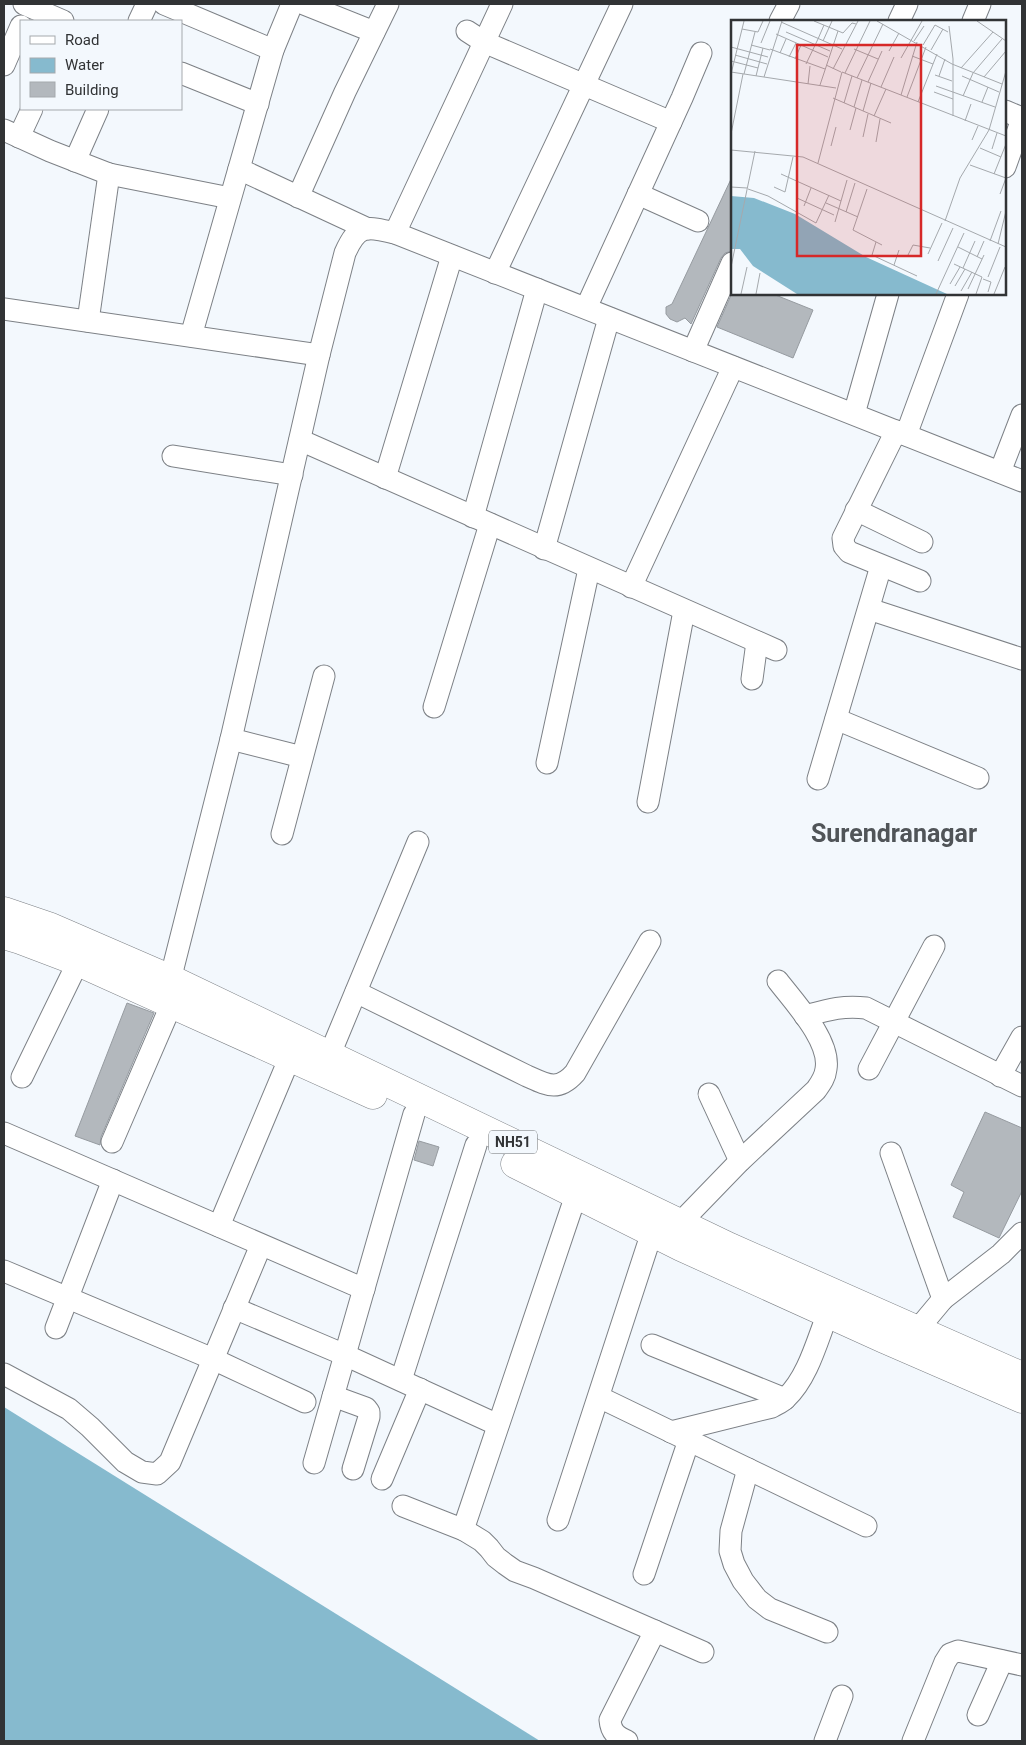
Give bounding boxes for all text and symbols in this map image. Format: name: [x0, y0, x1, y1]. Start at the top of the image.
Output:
legend: [20, 20, 182, 110]
inset map: [731, 20, 1006, 295]
text: Road: [65, 31, 99, 49]
text: Water: [65, 56, 104, 74]
text: Building: [65, 81, 119, 99]
district label: Surendranagar: [811, 819, 977, 848]
road number: NH51: [489, 1130, 537, 1154]

